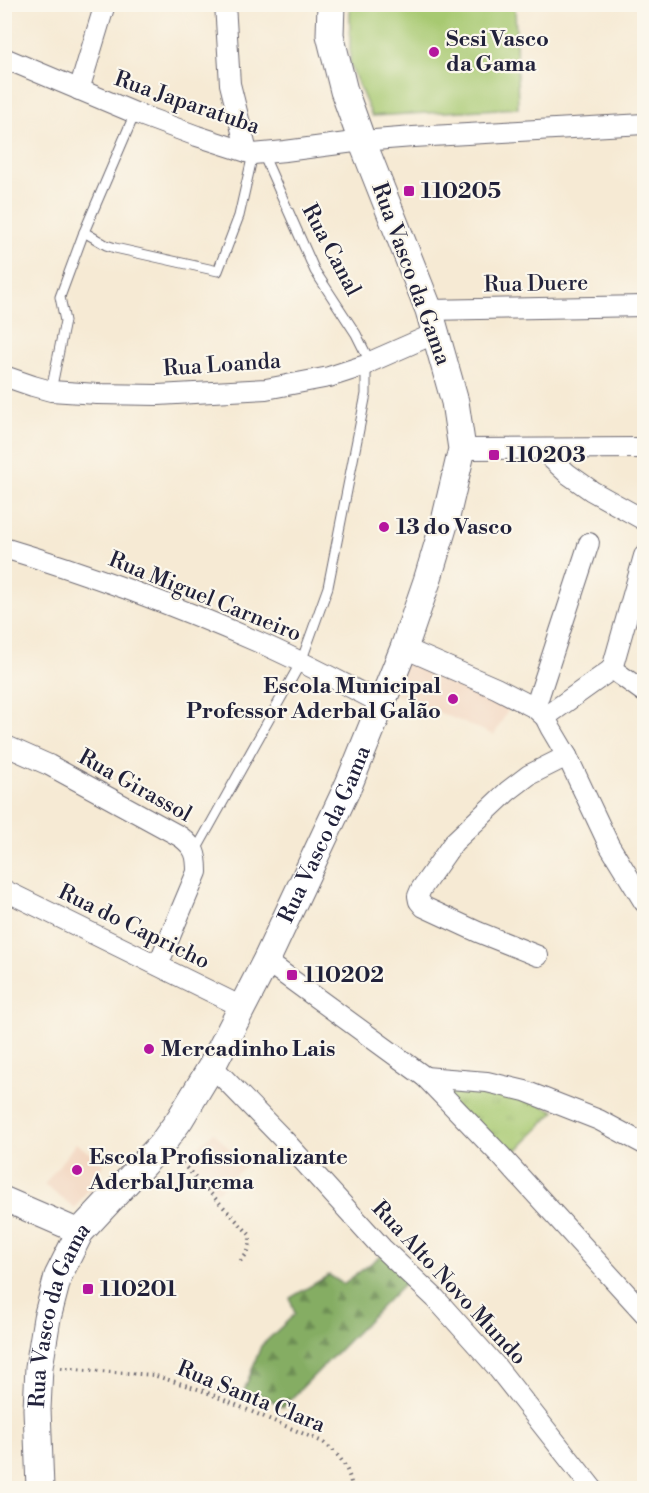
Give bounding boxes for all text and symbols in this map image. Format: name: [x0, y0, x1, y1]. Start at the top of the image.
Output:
place label: Sesi Vasco da Gama: [446, 26, 549, 78]
marker: Sesi Vasco da Gama: [427, 45, 441, 59]
street label: Rua Japaratuba: [111, 65, 264, 141]
place label: 110205: [421, 178, 501, 205]
street label: Rua Vasco da Gama: [365, 179, 457, 370]
marker: 110205: [402, 184, 416, 198]
street label: Rua Canal: [296, 199, 367, 301]
street label: Rua Duere: [483, 270, 589, 298]
street label: Rua Loanda: [162, 347, 283, 383]
place label: 110203: [506, 442, 586, 469]
marker: 110203: [487, 448, 501, 462]
place label: 13 do Vasco: [396, 514, 512, 541]
marker: 13 do Vasco: [377, 520, 391, 534]
street label: Rua Miguel Carneiro: [105, 546, 305, 648]
place label: Escola Municipal Professor Aderbal Galão: [186, 673, 441, 725]
marker: Escola Municipal Professor Aderbal Galão: [446, 692, 460, 706]
street label: Rua Vasco da Gama: [272, 741, 377, 927]
street label: Rua Girassol: [74, 744, 197, 828]
street label: Rua do Capricho: [54, 879, 214, 975]
place label: 110202: [304, 962, 384, 989]
marker: 110202: [285, 968, 299, 982]
place label: Mercadinho Lais: [161, 1036, 335, 1063]
marker: Mercadinho Lais: [142, 1042, 156, 1056]
place label: Escola Profissionalizante Aderbal Jurema: [88, 1144, 348, 1196]
marker: Escola Profissionalizante Aderbal Jurema: [70, 1163, 84, 1177]
street label: Rua Alto Novo Mundo: [366, 1195, 532, 1371]
street label: Rua Vasco da Gama: [24, 1216, 96, 1409]
place label: 110201: [100, 1276, 177, 1303]
marker: 110201: [81, 1282, 95, 1296]
street label: Rua Santa Clara: [173, 1355, 330, 1439]

